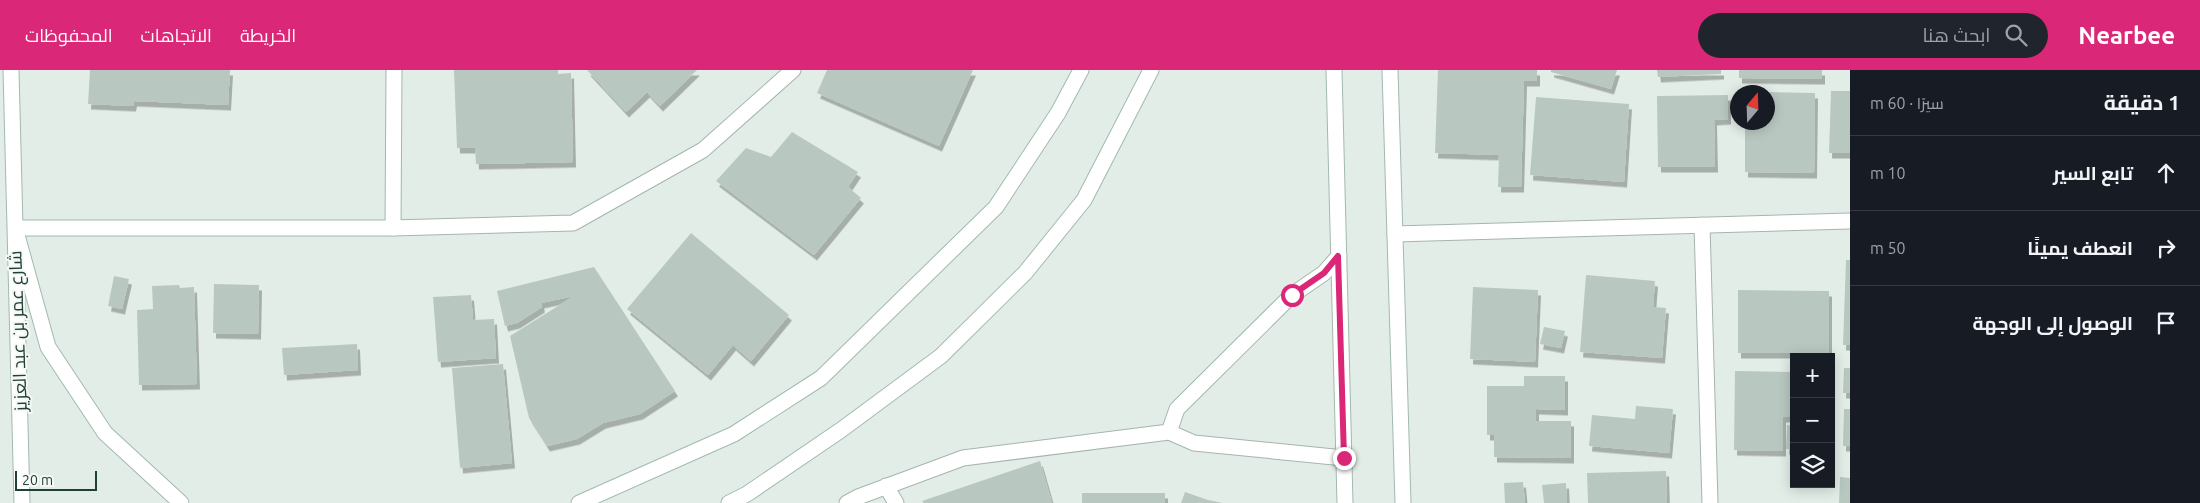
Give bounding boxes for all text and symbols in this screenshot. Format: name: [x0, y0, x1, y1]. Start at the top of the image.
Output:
search box: [1698, 13, 2048, 58]
icon: search: [2002, 21, 2030, 49]
text: Nearbee: [2078, 22, 2175, 49]
text: ابحث هنا: [1923, 24, 1990, 46]
text: المحفوظات: [25, 25, 113, 45]
text: الاتجاهات: [141, 25, 212, 45]
text: الخريطة: [240, 25, 296, 45]
north arrow: [1730, 85, 1775, 130]
text: 1 دقيقة: [2104, 90, 2180, 114]
text: سيرًا · 60 m: [1870, 94, 1944, 112]
icon: ahead: [2152, 159, 2180, 187]
text: تابع السير: [2053, 162, 2133, 184]
text: 10 m: [1870, 164, 1906, 182]
icon: right: [2152, 234, 2180, 262]
text: انعطف يمينًا: [2027, 237, 2133, 259]
text: 50 m: [1870, 239, 1906, 257]
street label: شارع عمر بن عبد العزيز: [4, 250, 33, 413]
route start: [1281, 284, 1304, 307]
icon: arrive: [2152, 309, 2180, 337]
text: الوصول إلى الوجهة: [1973, 312, 2133, 334]
map controls: [1790, 353, 1835, 488]
button: +: [1790, 353, 1835, 398]
button: −: [1790, 398, 1835, 443]
button: layers: [1790, 443, 1835, 488]
route end: [1333, 447, 1356, 470]
scale bar: [15, 468, 98, 491]
text: 20 m: [22, 472, 53, 488]

